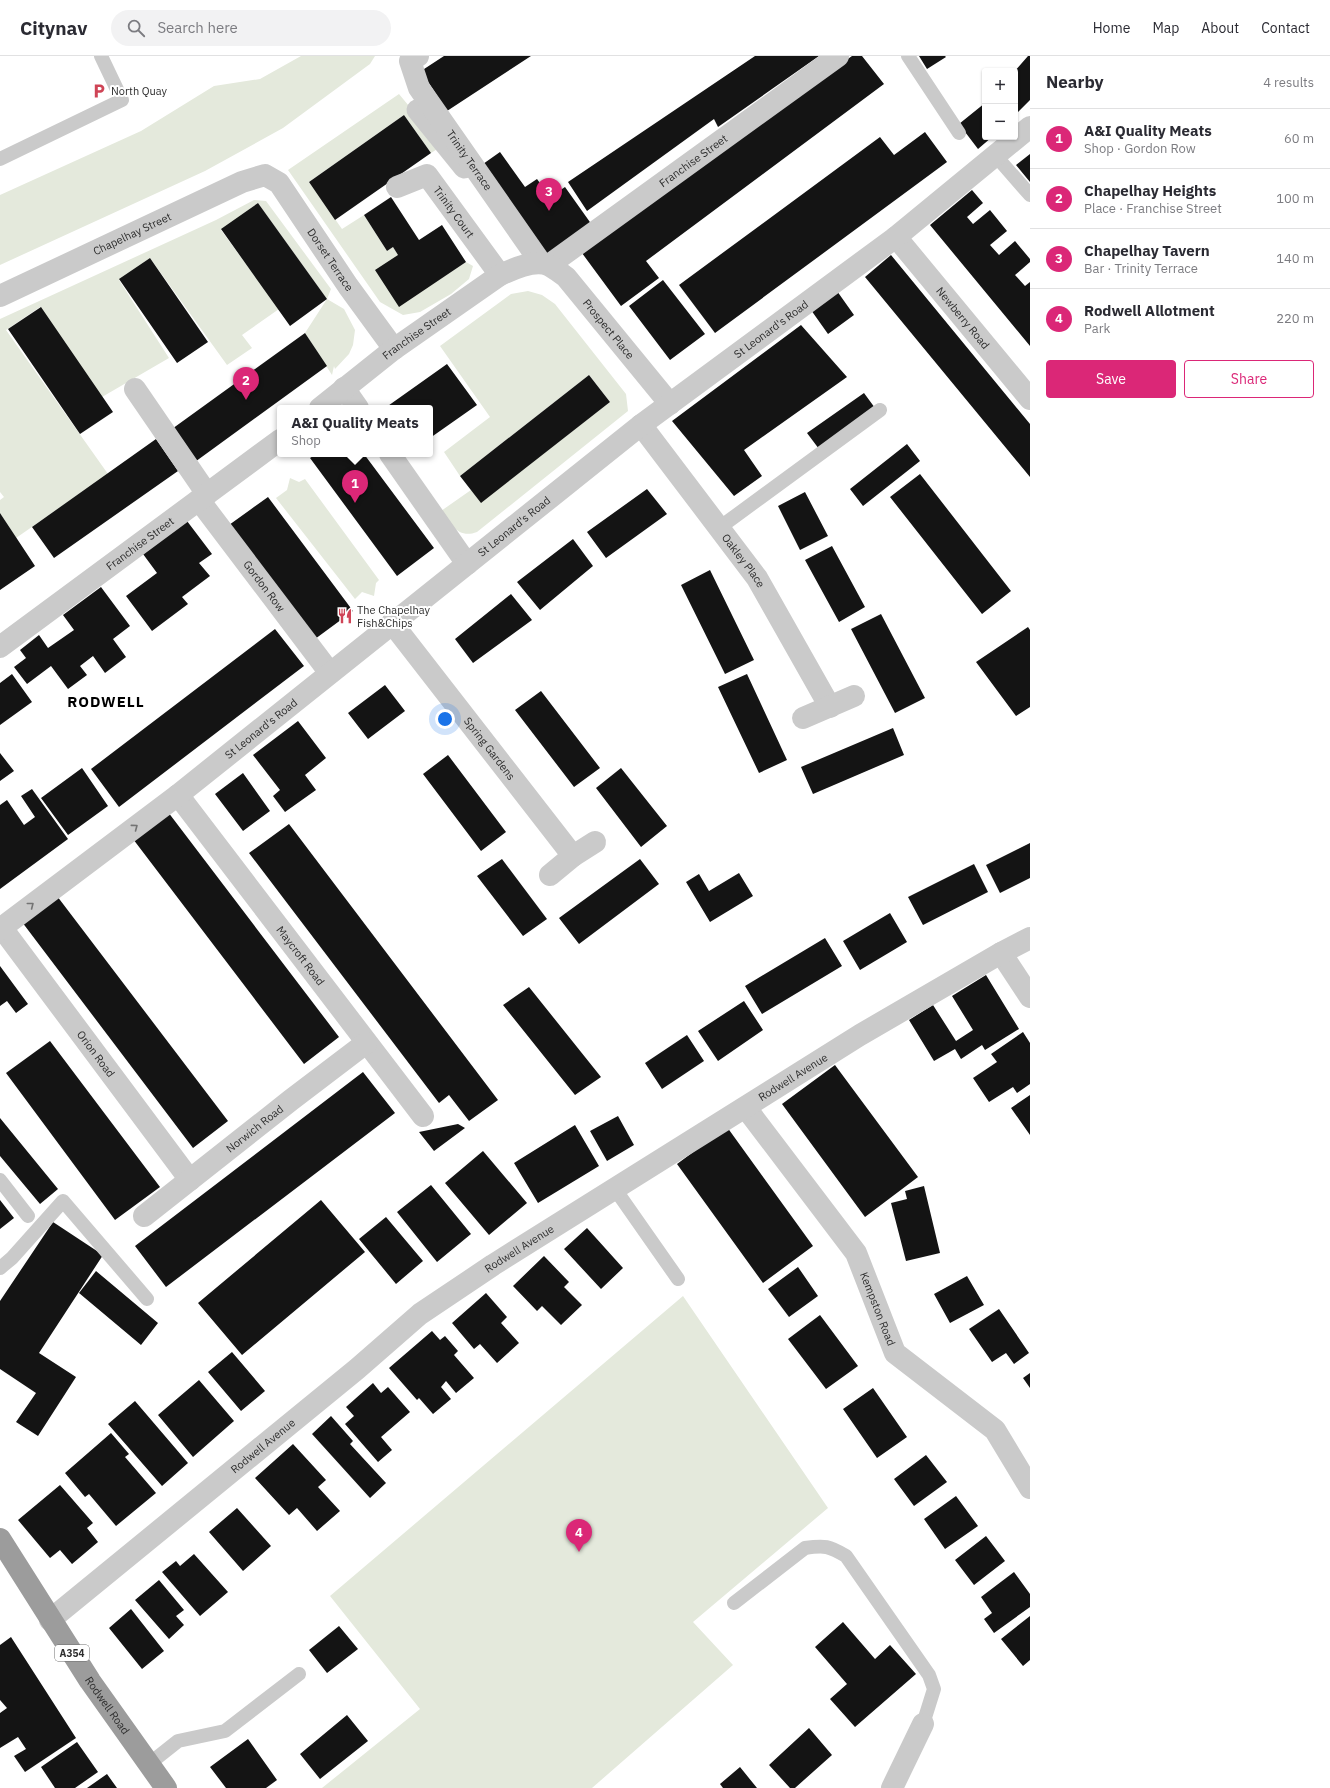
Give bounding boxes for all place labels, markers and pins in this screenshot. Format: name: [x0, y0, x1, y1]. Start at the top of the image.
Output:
parking icon: North Quay: [90, 82, 108, 100]
place label: North Quay: [111, 84, 168, 98]
pin: 3: [536, 178, 562, 211]
pin: 2: [233, 367, 259, 400]
pin: 1: [342, 470, 368, 503]
place label: The Chapelhay Fish&Chips: [357, 603, 431, 630]
restaurant icon: The Chapelhay Fish&Chips: [336, 607, 354, 625]
pin: 4: [566, 1519, 592, 1552]

